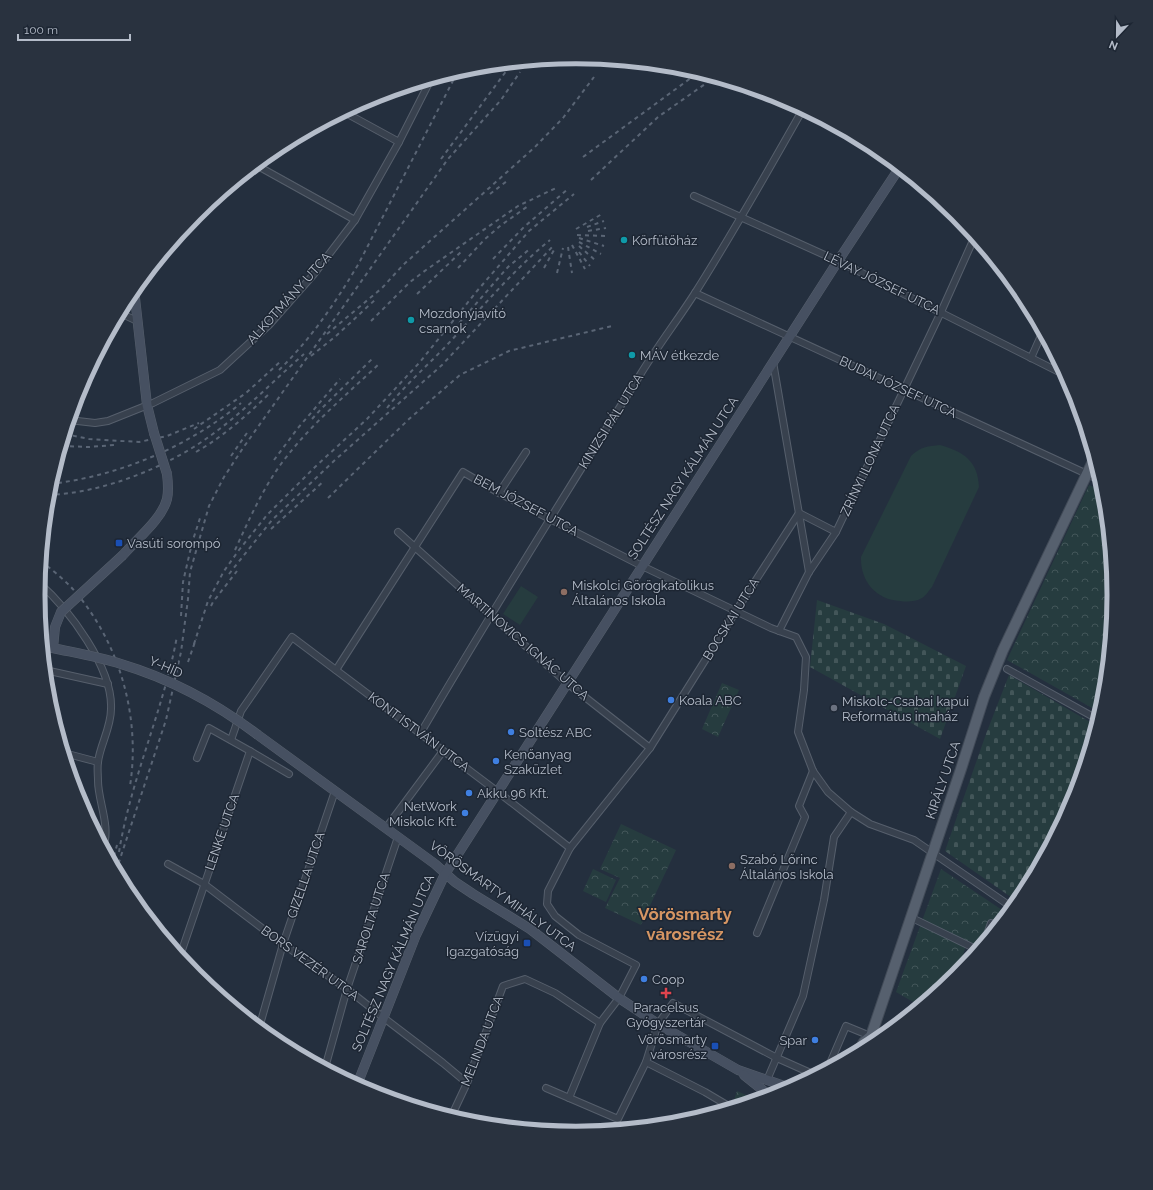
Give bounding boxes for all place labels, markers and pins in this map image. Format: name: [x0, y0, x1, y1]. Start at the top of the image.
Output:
place label: Körfűtőház: [632, 233, 697, 248]
marker: Körfűtőház: [619, 235, 629, 245]
place label: Mozdonyjavító csarnok: [419, 306, 506, 336]
marker: Mozdonyjavító csarnok: [406, 315, 416, 325]
place label: MÁV étkezde: [640, 348, 719, 363]
marker: MÁV étkezde: [627, 350, 637, 360]
place label: Vasúti sorompó: [127, 536, 221, 551]
marker: Vasúti sorompó: [114, 538, 124, 548]
place label: Miskolci Görögkatolikus Általános Iskola: [572, 578, 714, 608]
marker: Miskolci Görögkatolikus Általános Iskola: [559, 587, 569, 597]
place label: Koala ABC: [679, 693, 742, 708]
place label: Miskolc-Csabai kapui Református imaház: [842, 694, 969, 724]
marker: Koala ABC: [666, 695, 676, 705]
marker: Miskolc-Csabai kapui Református imaház: [829, 703, 839, 713]
place label: Soltész ABC: [519, 725, 592, 740]
marker: Soltész ABC: [506, 727, 516, 737]
place label: Kenőanyag Szaküzlet: [504, 747, 571, 777]
marker: Kenőanyag Szaküzlet: [491, 756, 501, 766]
place label: Akku 96 Kft.: [477, 786, 549, 801]
marker: Akku 96 Kft.: [464, 788, 474, 798]
place label: NetWork Miskolc Kft.: [389, 799, 457, 829]
marker: NetWork Miskolc Kft.: [460, 808, 470, 818]
place label: Szabó Lőrinc Általános Iskola: [740, 852, 834, 882]
marker: Szabó Lőrinc Általános Iskola: [727, 861, 737, 871]
place label: Vízügyi Igazgatóság: [446, 929, 519, 959]
marker: Vízügyi Igazgatóság: [522, 938, 532, 948]
place label: Coop: [652, 972, 684, 987]
marker: Coop: [639, 974, 649, 984]
marker: Paracelsus Gyógyszertár: [661, 988, 671, 998]
place label: Paracelsus Gyógyszertár: [626, 1000, 706, 1030]
place label: Vörösmarty városrész: [638, 1032, 707, 1062]
place label: Spar: [779, 1033, 807, 1048]
marker: Spar: [810, 1035, 820, 1045]
marker: Vörösmarty városrész: [710, 1041, 720, 1051]

